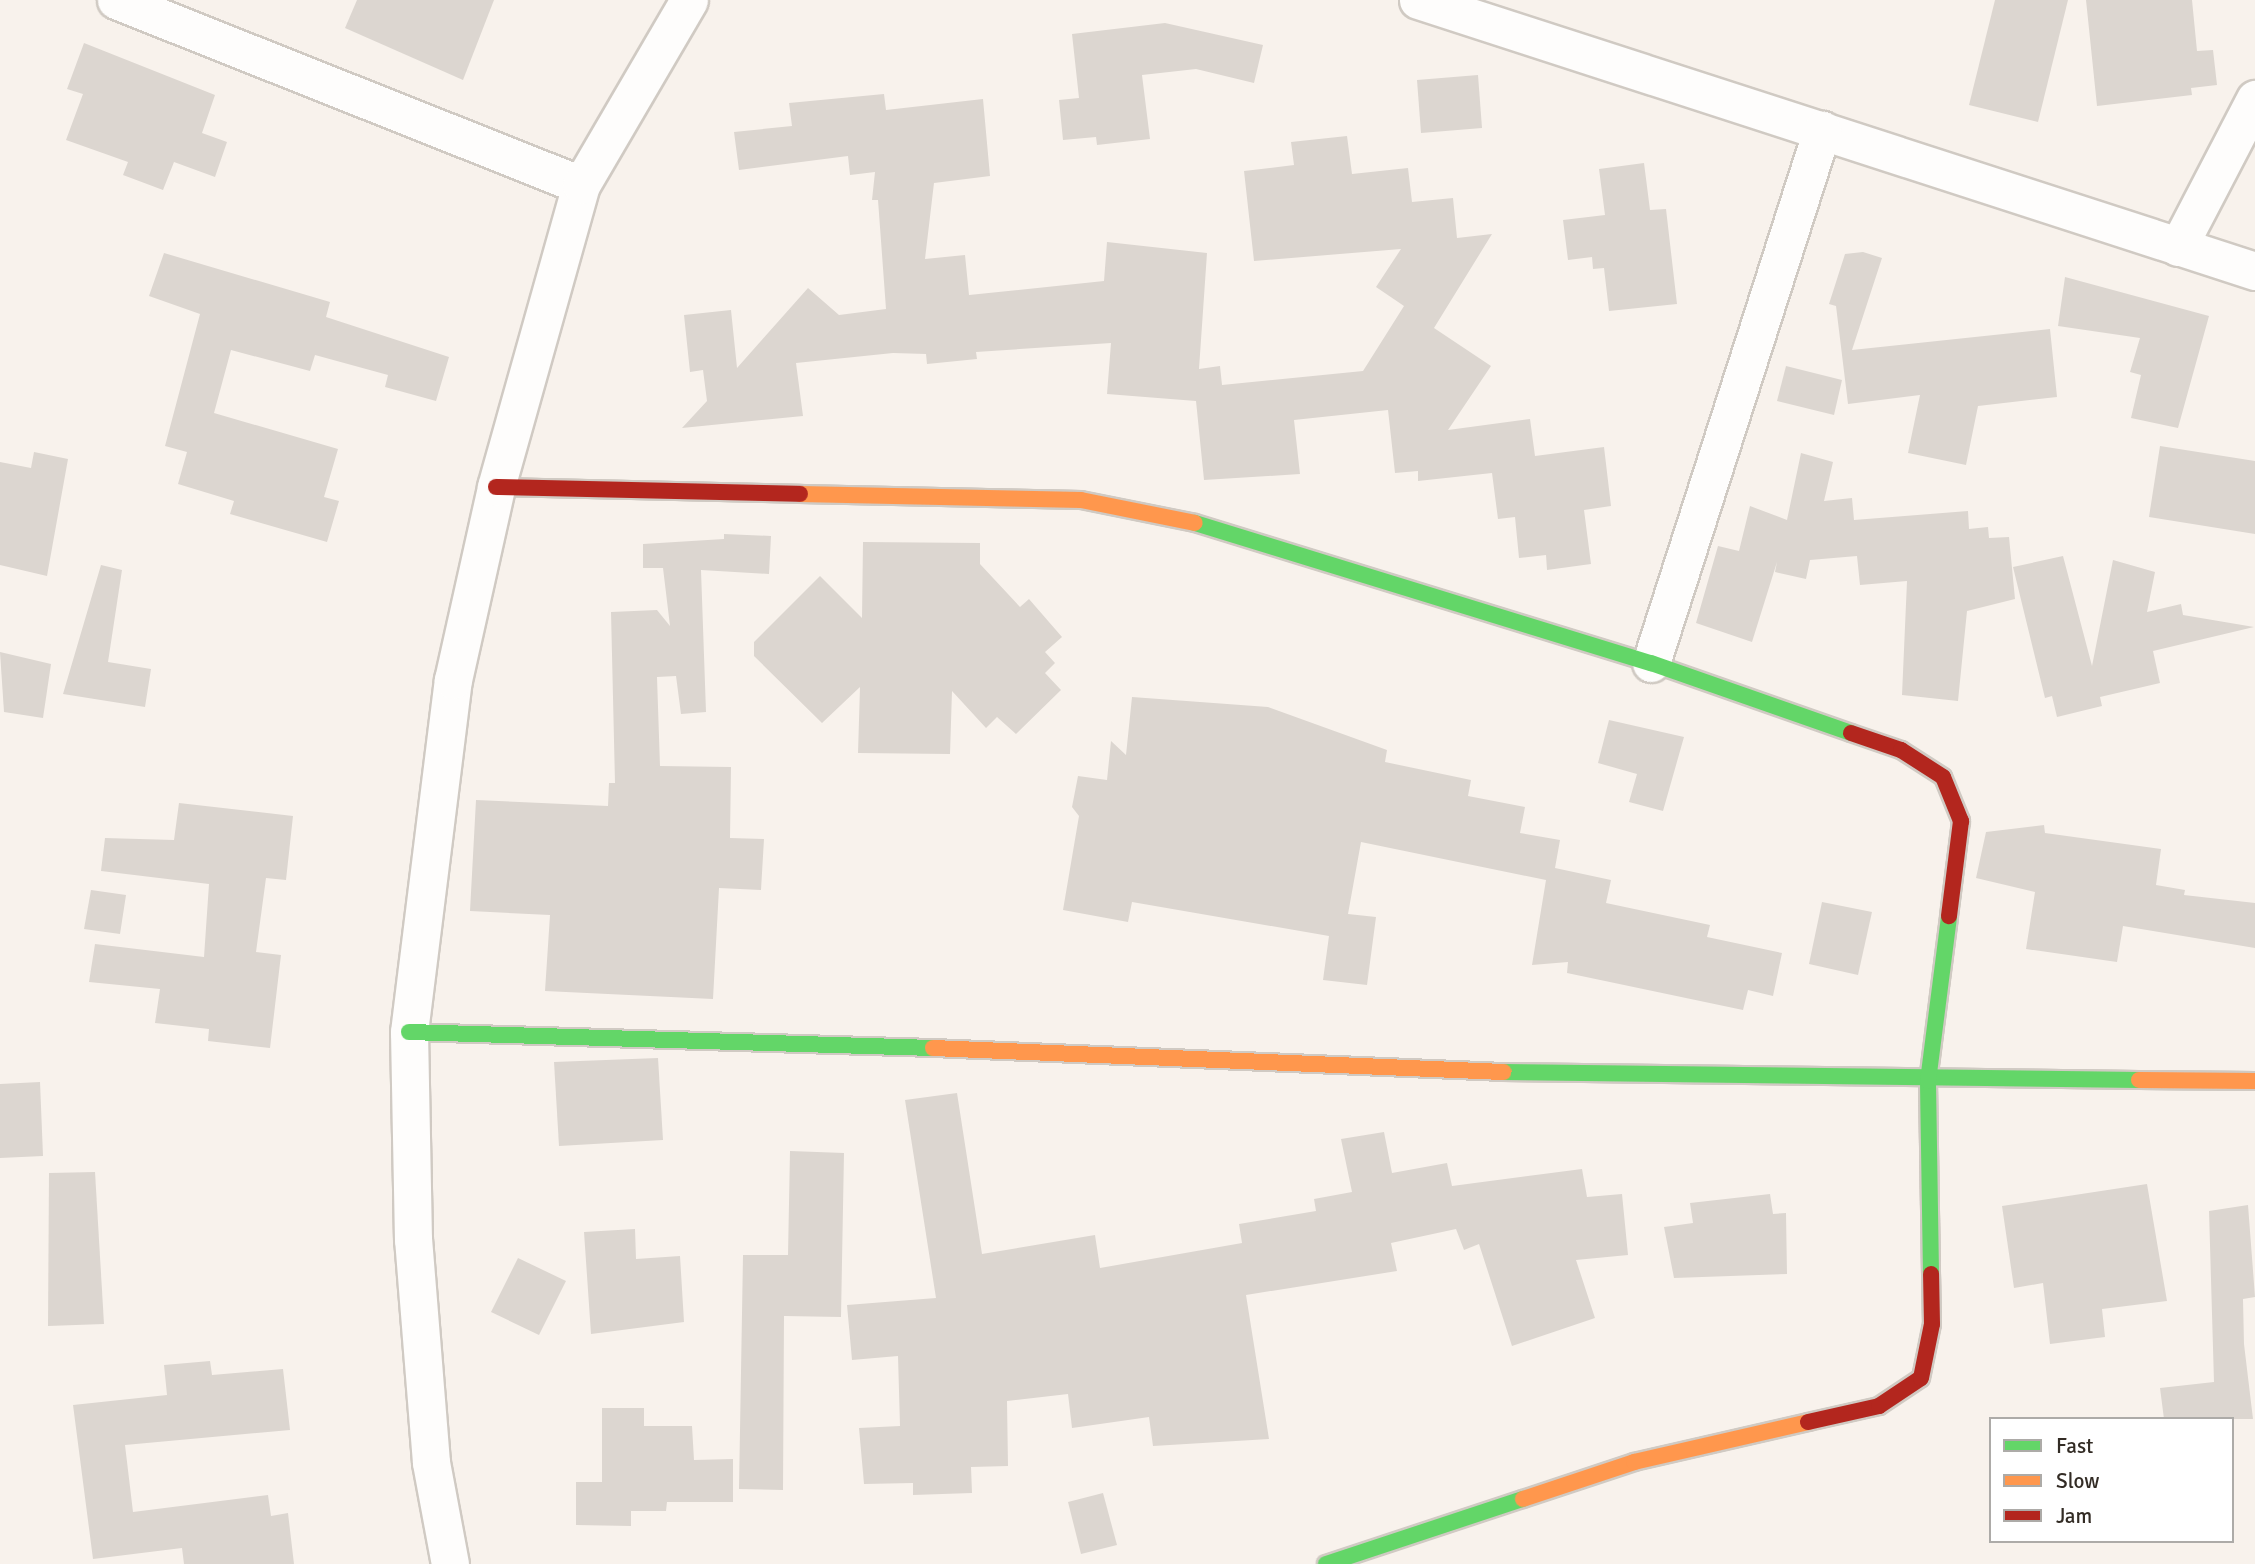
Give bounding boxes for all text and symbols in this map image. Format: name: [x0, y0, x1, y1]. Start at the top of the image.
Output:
legend: [1989, 1417, 2234, 1543]
text: Fast: [2056, 1433, 2093, 1459]
text: Slow: [2056, 1468, 2100, 1494]
text: Jam: [2056, 1503, 2092, 1529]

